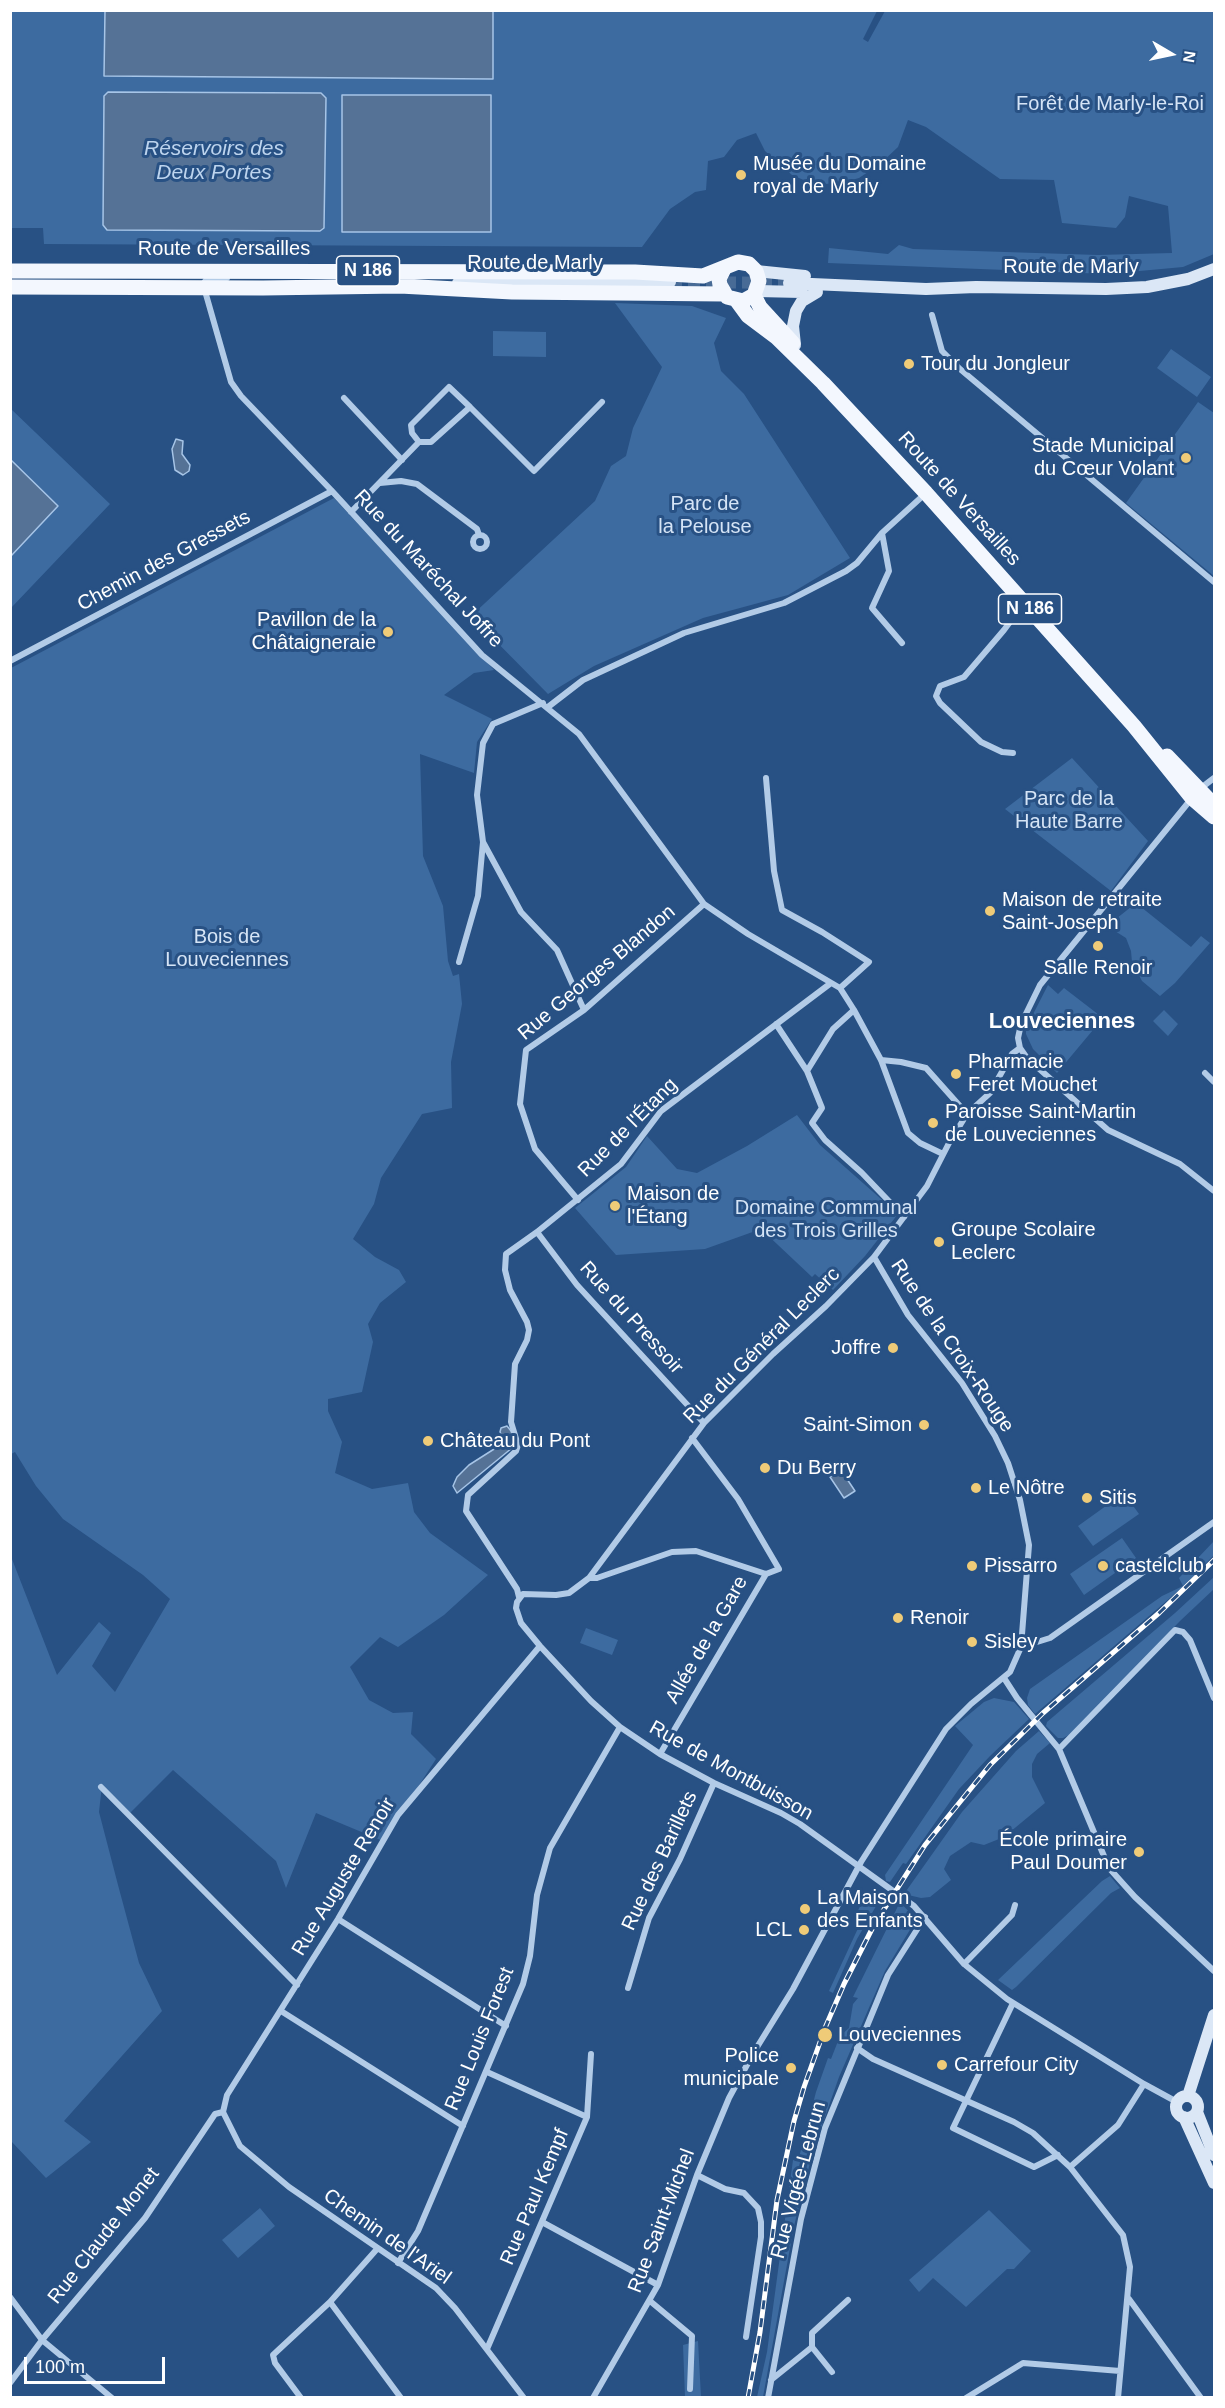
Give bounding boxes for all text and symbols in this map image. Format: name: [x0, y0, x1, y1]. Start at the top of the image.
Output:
north arrow: [1141, 24, 1201, 84]
text: N: [1180, 50, 1199, 64]
park label: Forêt de Marly-le-Roi: [1016, 92, 1204, 116]
water label: Réservoirs des Deux Portes: [144, 136, 284, 186]
place label: Musée du Domaine royal de Marly: [753, 152, 926, 199]
marker: Musée du Domaine royal de Marly: [734, 168, 748, 182]
street label: Route de Versailles: [138, 237, 310, 261]
street label: Route de Marly: [467, 251, 603, 275]
street label: Route de Marly: [1003, 255, 1139, 279]
road number: N 186: [336, 256, 400, 286]
place label: Tour du Jongleur: [921, 352, 1070, 376]
marker: Tour du Jongleur: [902, 357, 916, 371]
street label: Route de Versailles: [892, 427, 1026, 571]
place label: Stade Municipal du Cœur Volant: [1032, 434, 1174, 481]
marker: Stade Municipal du Cœur Volant: [1179, 451, 1193, 465]
street label: Rue du Maréchal Joffre: [348, 485, 508, 653]
park label: Parc de la Pelouse: [658, 492, 752, 539]
street label: Chemin des Gressets: [73, 505, 255, 617]
road number: N 186: [998, 594, 1062, 624]
place label: Pavillon de la Châtaigneraie: [251, 608, 376, 655]
marker: Pavillon de la Châtaigneraie: [381, 625, 395, 639]
park label: Parc de la Haute Barre: [1015, 787, 1123, 834]
place label: Maison de retraite Saint-Joseph: [1002, 888, 1162, 935]
street label: Rue Georges Blandon: [513, 900, 681, 1046]
marker: Maison de retraite Saint-Joseph: [983, 904, 997, 918]
park label: Bois de Louveciennes: [165, 925, 289, 972]
marker: Salle Renoir: [1091, 939, 1105, 953]
place label: Salle Renoir: [1044, 956, 1152, 980]
district label: Louveciennes: [989, 1009, 1135, 1035]
place label: Pharmacie Feret Mouchet: [968, 1050, 1097, 1097]
marker: Pharmacie Feret Mouchet: [949, 1067, 963, 1081]
street label: Rue de l'Étang: [573, 1073, 683, 1183]
place label: Paroisse Saint-Martin de Louveciennes: [945, 1100, 1136, 1147]
marker: Paroisse Saint-Martin de Louveciennes: [926, 1116, 940, 1130]
place label: Maison de l'Étang: [627, 1182, 719, 1229]
park label: Domaine Communal des Trois Grilles: [735, 1196, 917, 1243]
marker: Maison de l'Étang: [608, 1199, 622, 1213]
place label: Groupe Scolaire Leclerc: [951, 1218, 1096, 1265]
marker: Groupe Scolaire Leclerc: [932, 1235, 946, 1249]
street label: Rue de la Croix-Rouge: [885, 1255, 1019, 1437]
street label: Rue du Pressoir: [574, 1257, 688, 1379]
street label: Rue du Général Leclerc: [679, 1263, 845, 1429]
place label: Joffre: [831, 1336, 881, 1360]
marker: Joffre: [886, 1341, 900, 1355]
place label: Saint-Simon: [803, 1413, 912, 1437]
marker: Saint-Simon: [917, 1418, 931, 1432]
place label: Château du Pont: [440, 1429, 590, 1453]
marker: Château du Pont: [421, 1434, 435, 1448]
place label: Du Berry: [777, 1456, 856, 1480]
marker: Du Berry: [758, 1461, 772, 1475]
place label: Le Nôtre: [988, 1476, 1065, 1500]
marker: Le Nôtre: [969, 1481, 983, 1495]
place label: Sitis: [1099, 1486, 1137, 1510]
marker: Sitis: [1080, 1491, 1094, 1505]
place label: Pissarro: [984, 1554, 1057, 1578]
place label: castelclub: [1115, 1554, 1204, 1578]
marker: Pissarro: [965, 1559, 979, 1573]
marker: castelclub: [1096, 1559, 1110, 1573]
street label: Allée de la Gare: [661, 1572, 753, 1708]
place label: Renoir: [910, 1606, 969, 1630]
marker: Renoir: [891, 1611, 905, 1625]
place label: Sisley: [984, 1630, 1037, 1654]
marker: Sisley: [965, 1635, 979, 1649]
street label: Rue de Montbuisson: [645, 1716, 817, 1826]
street label: Rue des Barillets: [617, 1787, 703, 1935]
street label: Rue Auguste Renoir: [287, 1794, 401, 1960]
place label: École primaire Paul Doumer: [999, 1828, 1127, 1875]
marker: École primaire Paul Doumer: [1132, 1845, 1146, 1859]
place label: La Maison des Enfants: [817, 1886, 923, 1933]
marker: La Maison des Enfants: [798, 1902, 812, 1916]
place label: LCL: [755, 1918, 792, 1942]
marker: LCL: [797, 1923, 811, 1937]
street label: Rue Louis Forest: [440, 1964, 520, 2114]
place label: Louveciennes: [838, 2023, 961, 2047]
marker: Louveciennes: [816, 2026, 834, 2044]
place label: Police municipale: [683, 2044, 779, 2091]
place label: Carrefour City: [954, 2053, 1078, 2077]
marker: Carrefour City: [935, 2058, 949, 2072]
marker: Police municipale: [784, 2061, 798, 2075]
street label: Rue Vigée-Lebrun: [766, 2099, 832, 2261]
street label: Rue Paul Kempf: [496, 2125, 574, 2269]
street label: Rue Saint-Michel: [624, 2146, 700, 2296]
street label: Rue Claude Monet: [43, 2163, 165, 2309]
street label: Chemin de l'Ariel: [318, 2184, 456, 2290]
scale bar: [27, 2345, 168, 2383]
text: 100 m: [35, 2357, 85, 2377]

